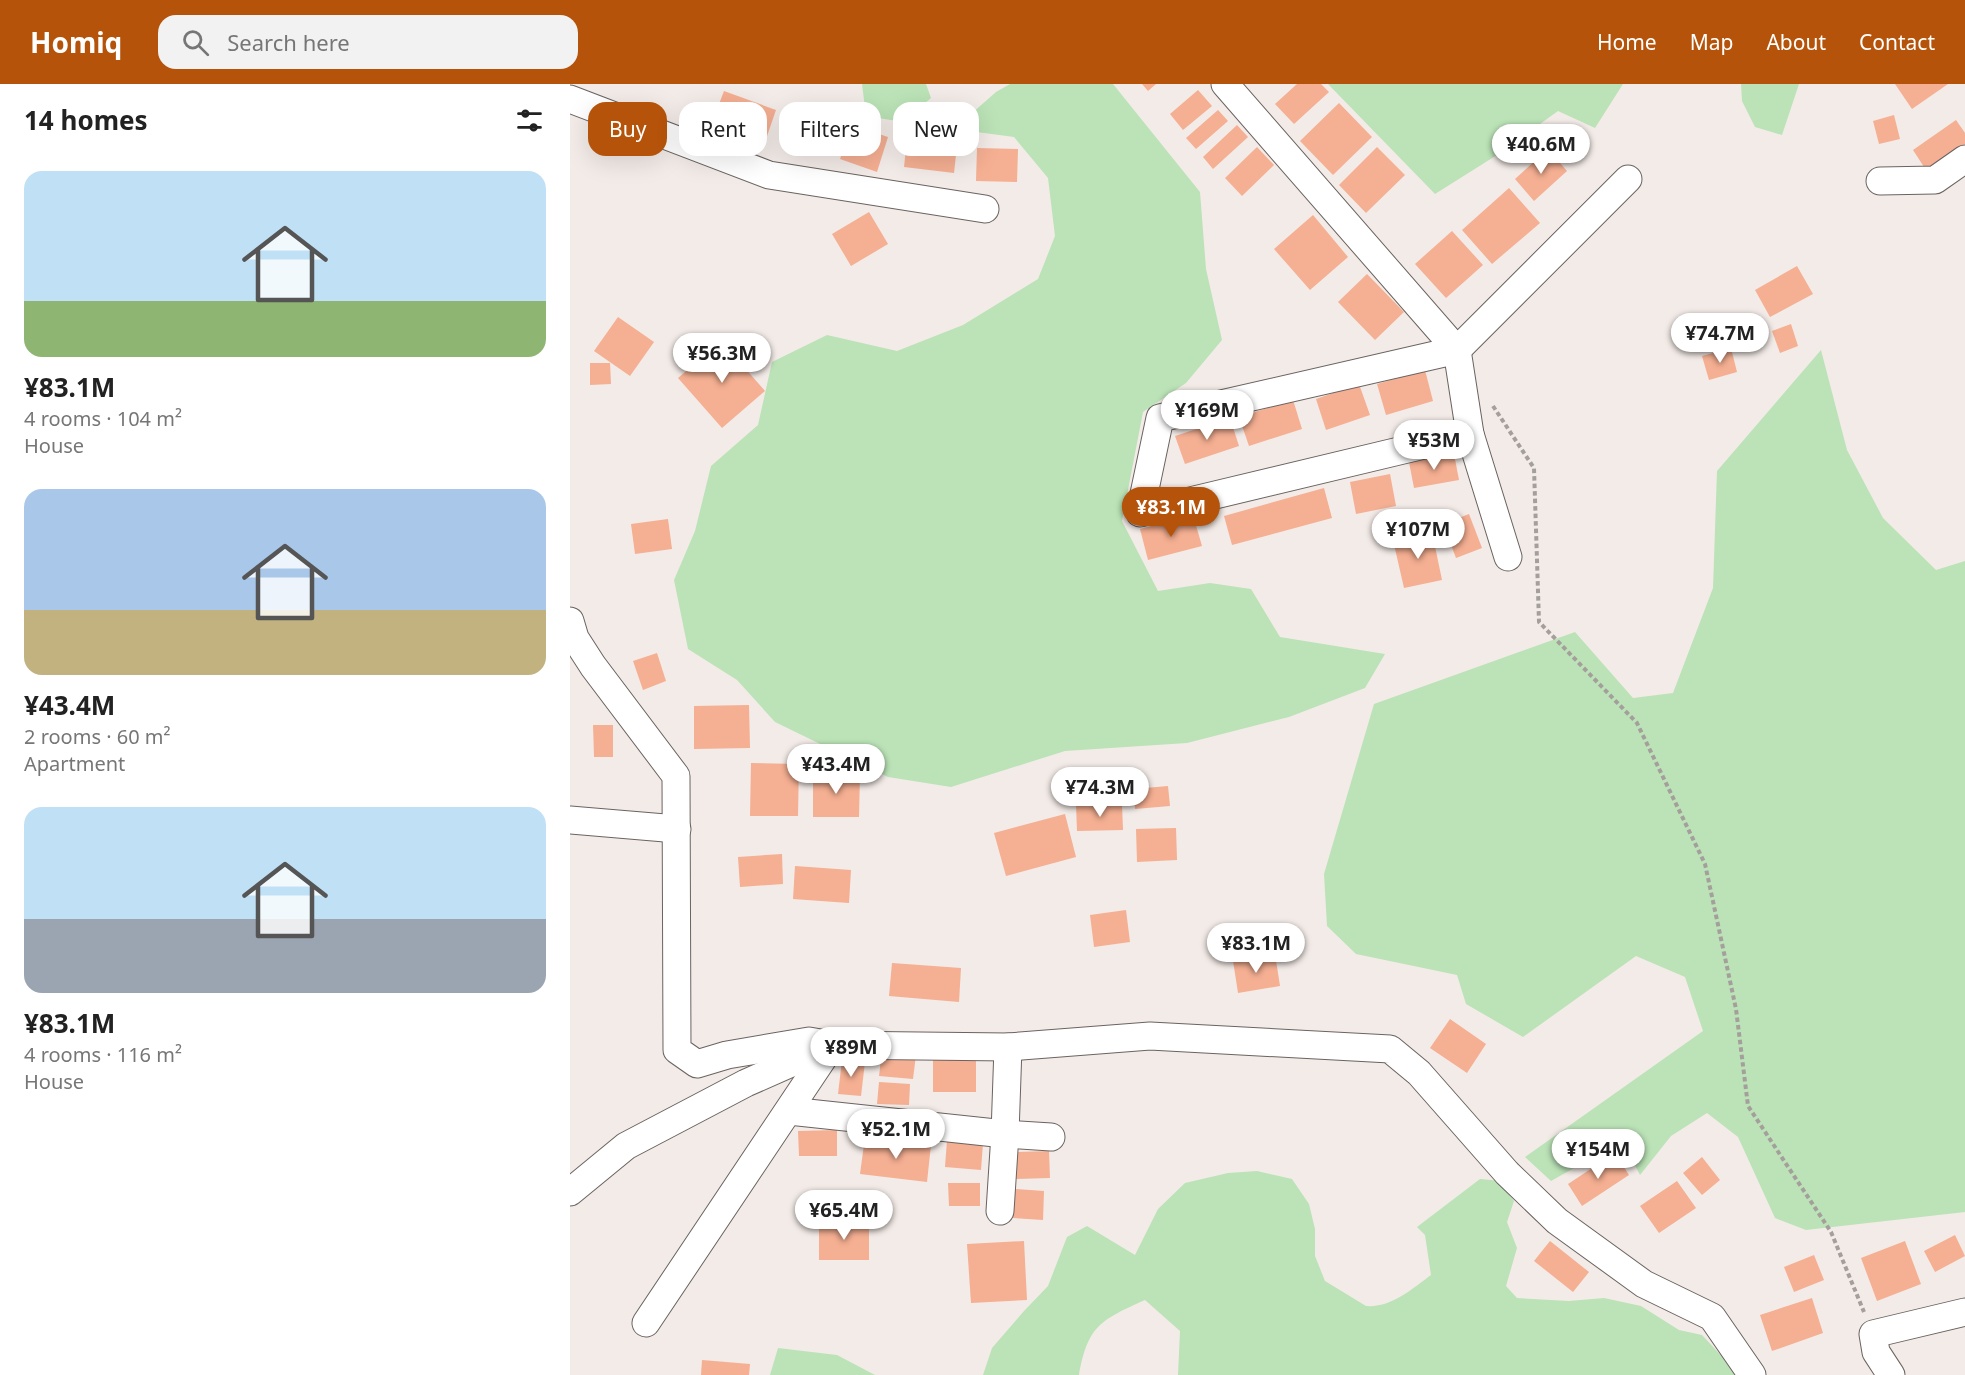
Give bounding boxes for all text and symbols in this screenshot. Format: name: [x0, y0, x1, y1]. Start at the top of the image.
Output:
search box: [158, 15, 578, 69]
text: Homiq: [30, 23, 122, 61]
icon: search: [179, 26, 212, 59]
text: Search here: [227, 27, 350, 57]
text: Home: [1597, 28, 1657, 56]
text: Map: [1690, 28, 1733, 56]
text: About: [1766, 28, 1826, 56]
text: Contact: [1859, 28, 1935, 56]
text: 14 homes: [24, 102, 148, 138]
chip: Buy: [588, 102, 667, 156]
chip: Rent: [679, 102, 767, 156]
chip: Filters: [779, 102, 881, 156]
chip: New: [893, 102, 979, 156]
icon: filters: [513, 104, 546, 137]
pin: ¥40.6M: [1492, 124, 1590, 175]
text: ¥40.6M: [1506, 130, 1576, 157]
icon: home: [231, 210, 339, 318]
pin: ¥74.7M: [1671, 313, 1769, 364]
text: ¥74.7M: [1685, 319, 1755, 346]
pin: ¥56.3M: [673, 333, 771, 384]
text: ¥56.3M: [687, 339, 757, 366]
text: ¥83.1M: [24, 369, 115, 405]
pin: ¥169M: [1165, 390, 1249, 441]
text: ¥169M: [1175, 396, 1239, 423]
text: 4 rooms · 104 m²: [24, 405, 182, 432]
pin: ¥53M: [1398, 420, 1470, 471]
text: ¥53M: [1407, 426, 1461, 453]
text: House: [24, 432, 84, 459]
pin: ¥83.1M: [1122, 487, 1220, 538]
text: ¥83.1M: [1136, 493, 1206, 520]
pin: ¥107M: [1376, 509, 1460, 560]
text: ¥107M: [1386, 515, 1450, 542]
icon: home: [231, 528, 339, 636]
text: ¥43.4M: [24, 687, 115, 723]
text: 2 rooms · 60 m²: [24, 723, 171, 750]
pin: ¥43.4M: [787, 744, 885, 795]
text: Apartment: [24, 750, 125, 777]
text: ¥43.4M: [801, 750, 871, 777]
pin: ¥74.3M: [1051, 767, 1149, 818]
text: ¥74.3M: [1065, 773, 1135, 800]
icon: home: [231, 846, 339, 954]
pin: ¥83.1M: [1207, 923, 1305, 974]
text: ¥83.1M: [1221, 929, 1291, 956]
text: ¥83.1M: [24, 1005, 115, 1041]
pin: ¥89M: [815, 1027, 887, 1078]
text: ¥89M: [824, 1033, 878, 1060]
text: 4 rooms · 116 m²: [24, 1041, 182, 1068]
text: House: [24, 1068, 84, 1095]
pin: ¥52.1M: [847, 1109, 945, 1160]
text: ¥52.1M: [861, 1115, 931, 1142]
pin: ¥154M: [1556, 1129, 1640, 1180]
text: ¥154M: [1566, 1135, 1630, 1162]
pin: ¥65.4M: [795, 1190, 893, 1241]
text: ¥65.4M: [809, 1196, 879, 1223]

